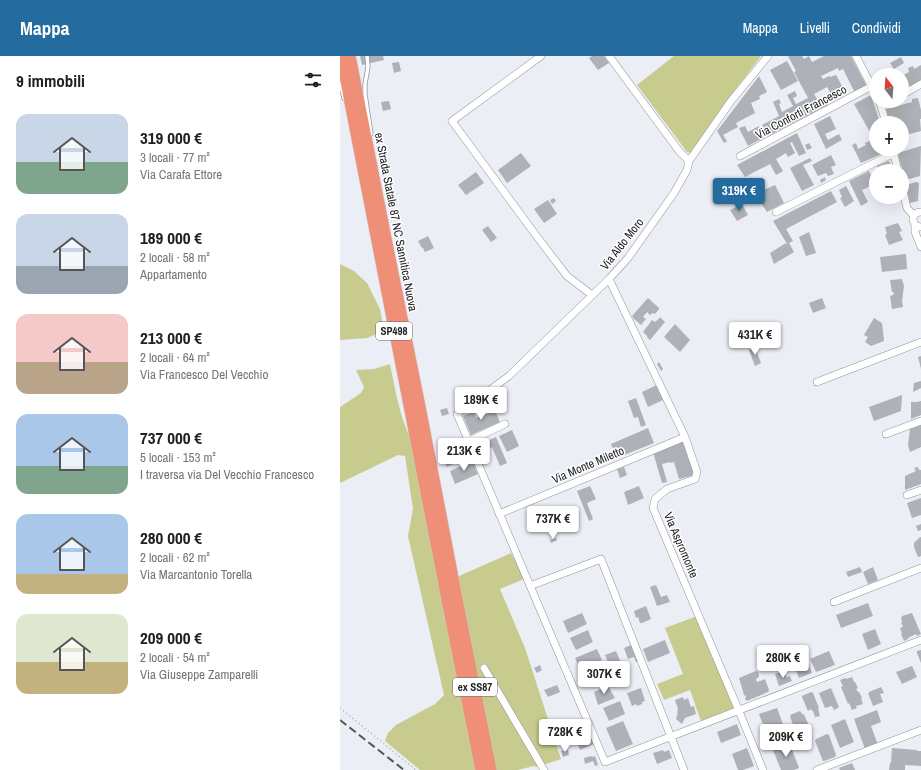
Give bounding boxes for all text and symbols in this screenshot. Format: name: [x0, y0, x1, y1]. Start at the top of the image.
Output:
text: Mappa: [20, 15, 69, 41]
text: Mappa: [743, 19, 778, 37]
text: Livelli: [800, 19, 830, 37]
text: Condividi: [852, 19, 901, 37]
north arrow: [869, 68, 909, 108]
map controls: [869, 68, 909, 204]
text: 9 immobili: [16, 69, 85, 92]
icon: filters: [302, 69, 324, 91]
street label: Via Conforti Francesco: [753, 81, 849, 143]
button: +: [869, 116, 909, 156]
text: 319 000 €: [140, 126, 202, 149]
icon: home: [48, 130, 96, 178]
street label: ex Strada Statale 87 NC Sannitica Nuova: [371, 131, 421, 313]
text: 3 locali · 77 m²: [140, 149, 210, 166]
button: −: [869, 164, 909, 204]
text: Via Carafa Ettore: [140, 166, 222, 183]
pin: 319K €: [706, 178, 772, 212]
text: 319K €: [722, 182, 756, 199]
street label: Via Aldo Moro: [597, 215, 647, 273]
text: 189 000 €: [140, 226, 202, 249]
icon: home: [48, 230, 96, 278]
text: 2 locali · 58 m²: [140, 249, 210, 266]
text: Appartamento: [140, 266, 207, 283]
road number: SP498: [376, 322, 412, 340]
pin: 431K €: [722, 322, 788, 356]
text: 213 000 €: [140, 326, 202, 349]
text: 431K €: [738, 326, 772, 343]
icon: home: [48, 330, 96, 378]
text: 2 locali · 64 m²: [140, 349, 210, 366]
text: Via Francesco Del Vecchio: [140, 366, 268, 383]
pin: 189K €: [448, 387, 514, 421]
text: 189K €: [464, 391, 498, 408]
text: 737 000 €: [140, 426, 202, 449]
icon: home: [48, 430, 96, 478]
pin: 213K €: [431, 438, 497, 472]
text: 213K €: [447, 442, 481, 459]
street label: Via Monte Miletto: [549, 443, 627, 487]
text: 5 locali · 153 m²: [140, 449, 216, 466]
text: I traversa via Del Vecchio Francesco: [140, 466, 314, 483]
pin: 737K €: [520, 506, 586, 540]
text: 737K €: [536, 510, 570, 527]
street label: Via Aspromonte: [660, 510, 702, 580]
text: 280 000 €: [140, 526, 202, 549]
icon: home: [48, 530, 96, 578]
text: 2 locali · 62 m²: [140, 549, 210, 566]
text: Via Marcantonio Torella: [140, 566, 252, 583]
text: 209 000 €: [140, 626, 202, 649]
icon: home: [48, 630, 96, 678]
pin: 280K €: [750, 645, 816, 679]
text: 2 locali · 54 m²: [140, 649, 210, 666]
text: 280K €: [766, 649, 800, 666]
pin: 307K €: [571, 661, 637, 695]
text: 307K €: [587, 665, 621, 682]
text: Via Giuseppe Zamparelli: [140, 666, 258, 683]
road number: ex SS87: [453, 678, 497, 696]
pin: 728K €: [532, 719, 598, 753]
text: 728K €: [548, 723, 582, 740]
pin: 209K €: [753, 724, 819, 758]
text: 209K €: [769, 728, 803, 745]

